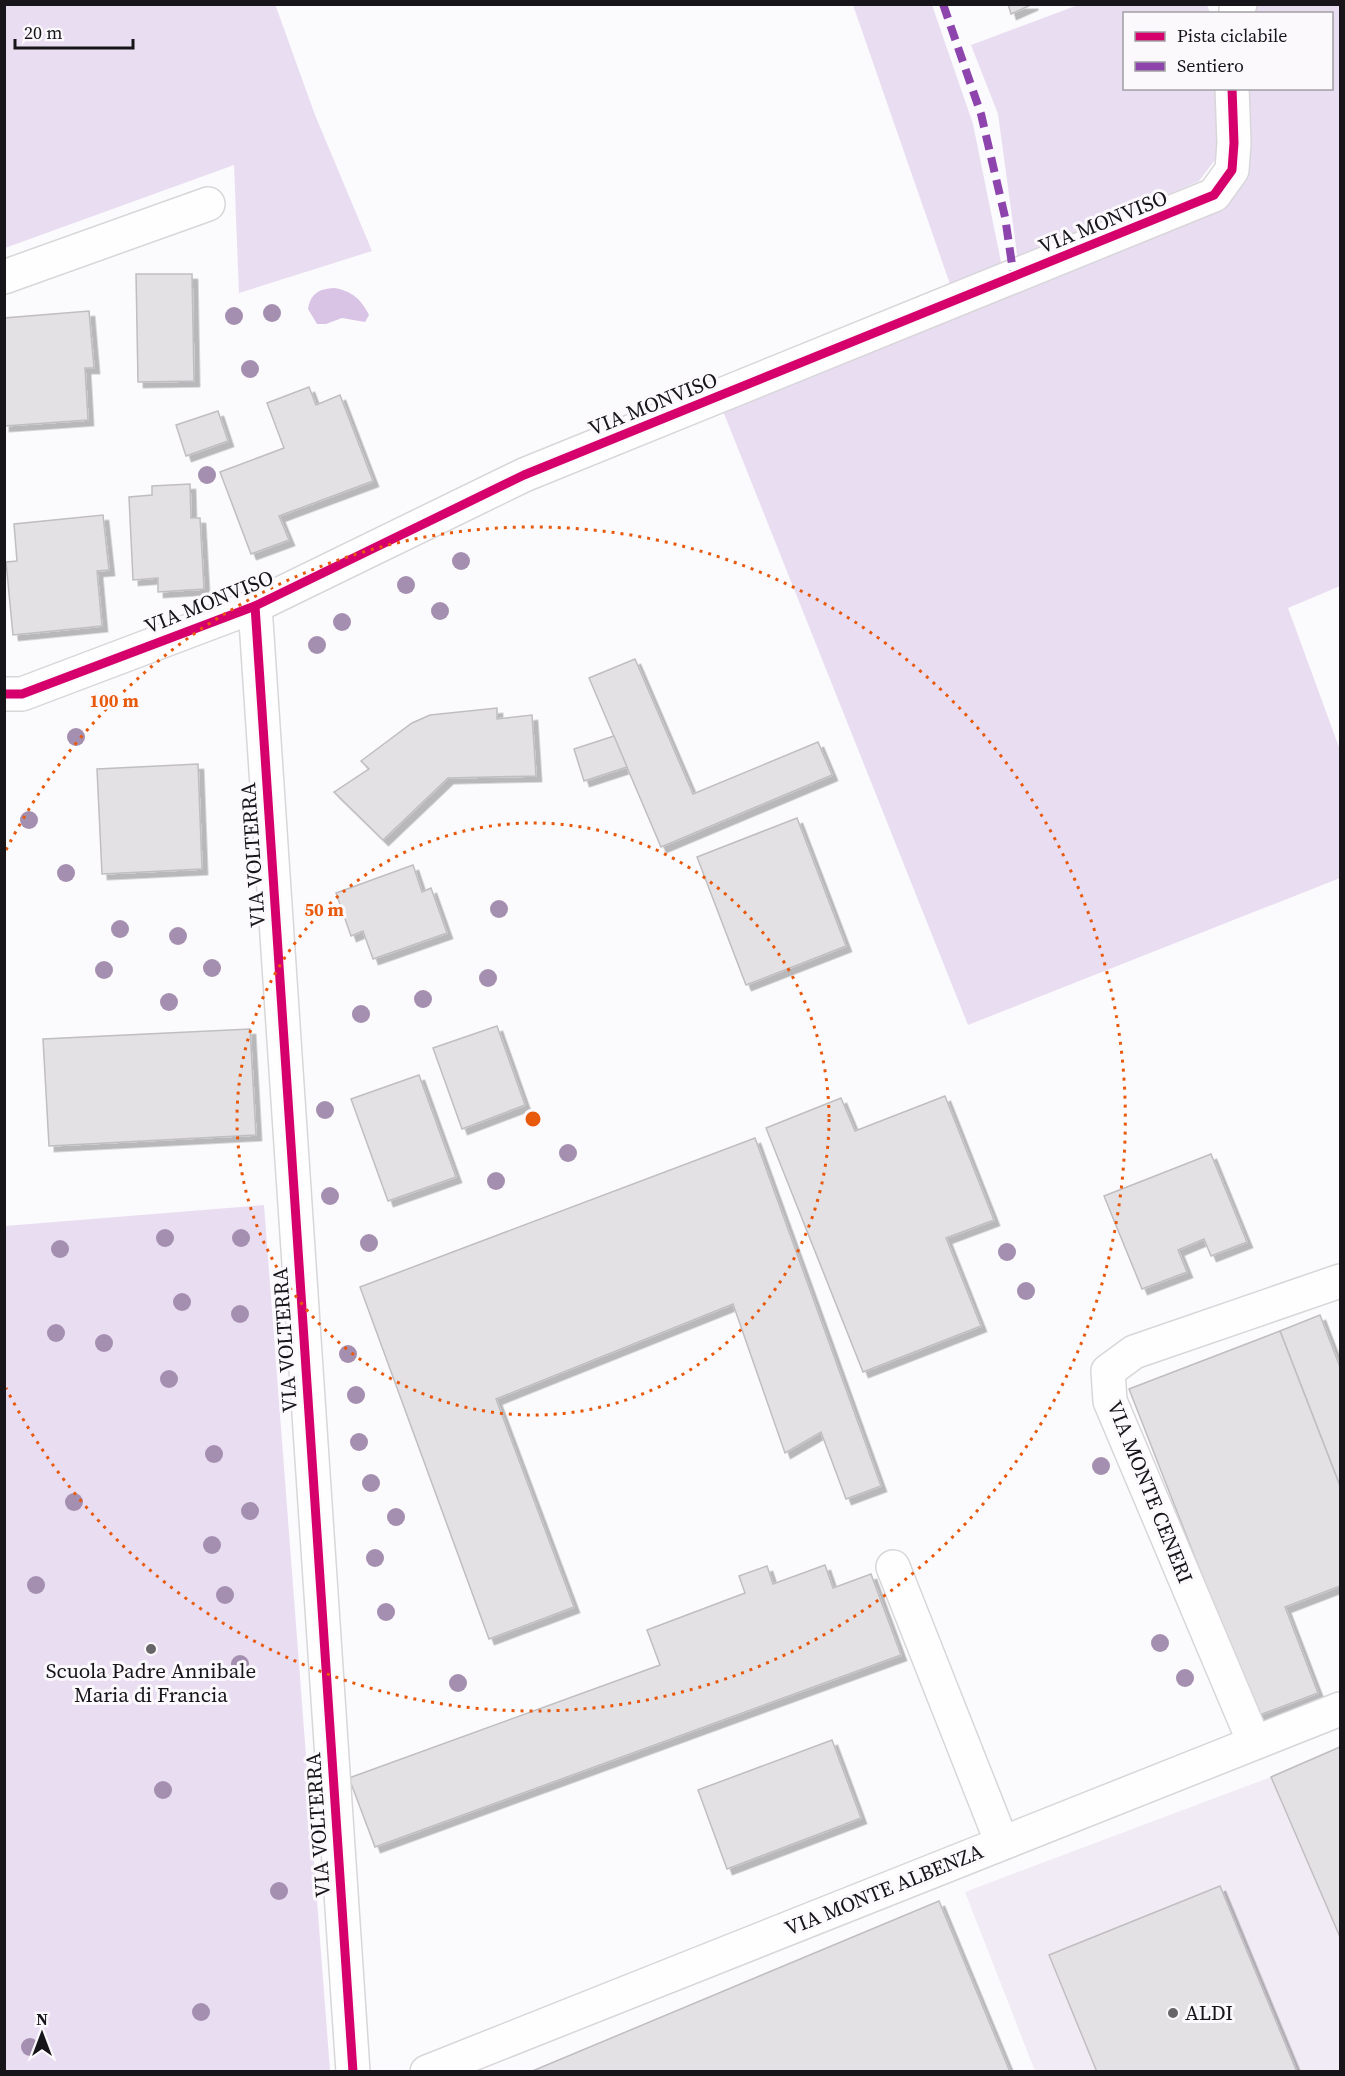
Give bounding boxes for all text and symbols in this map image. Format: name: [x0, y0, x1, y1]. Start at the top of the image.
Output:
scale bar: [15, 12, 134, 50]
legend: [1123, 12, 1333, 90]
text: 20 m: [24, 20, 62, 45]
text: Pista ciclabile: [1177, 23, 1288, 48]
text: Sentiero: [1177, 53, 1244, 78]
street label: VIA MONVISO: [1034, 182, 1172, 261]
street label: VIA MONVISO: [584, 364, 722, 443]
street label: VIA MONVISO: [140, 562, 278, 641]
text: 100 m: [89, 688, 139, 713]
street label: VIA VOLTERRA: [233, 782, 272, 929]
text: 50 m: [304, 897, 344, 922]
centre of rings: [523, 1109, 543, 1129]
street label: VIA VOLTERRA: [265, 1267, 304, 1414]
street label: VIA MONTE CENERI: [1101, 1396, 1200, 1587]
marker: Scuola Padre Annibale Maria di Francia: [144, 1642, 158, 1656]
place label: Scuola Padre Annibale Maria di Francia: [46, 1656, 256, 1709]
street label: VIA VOLTERRA: [298, 1752, 337, 1899]
street label: VIA MONTE ALBENZA: [780, 1836, 987, 1943]
place label: ALDI: [1185, 1998, 1233, 2027]
north arrow: [12, 2004, 72, 2064]
marker: ALDI: [1166, 2006, 1180, 2020]
text: N: [36, 2008, 48, 2030]

